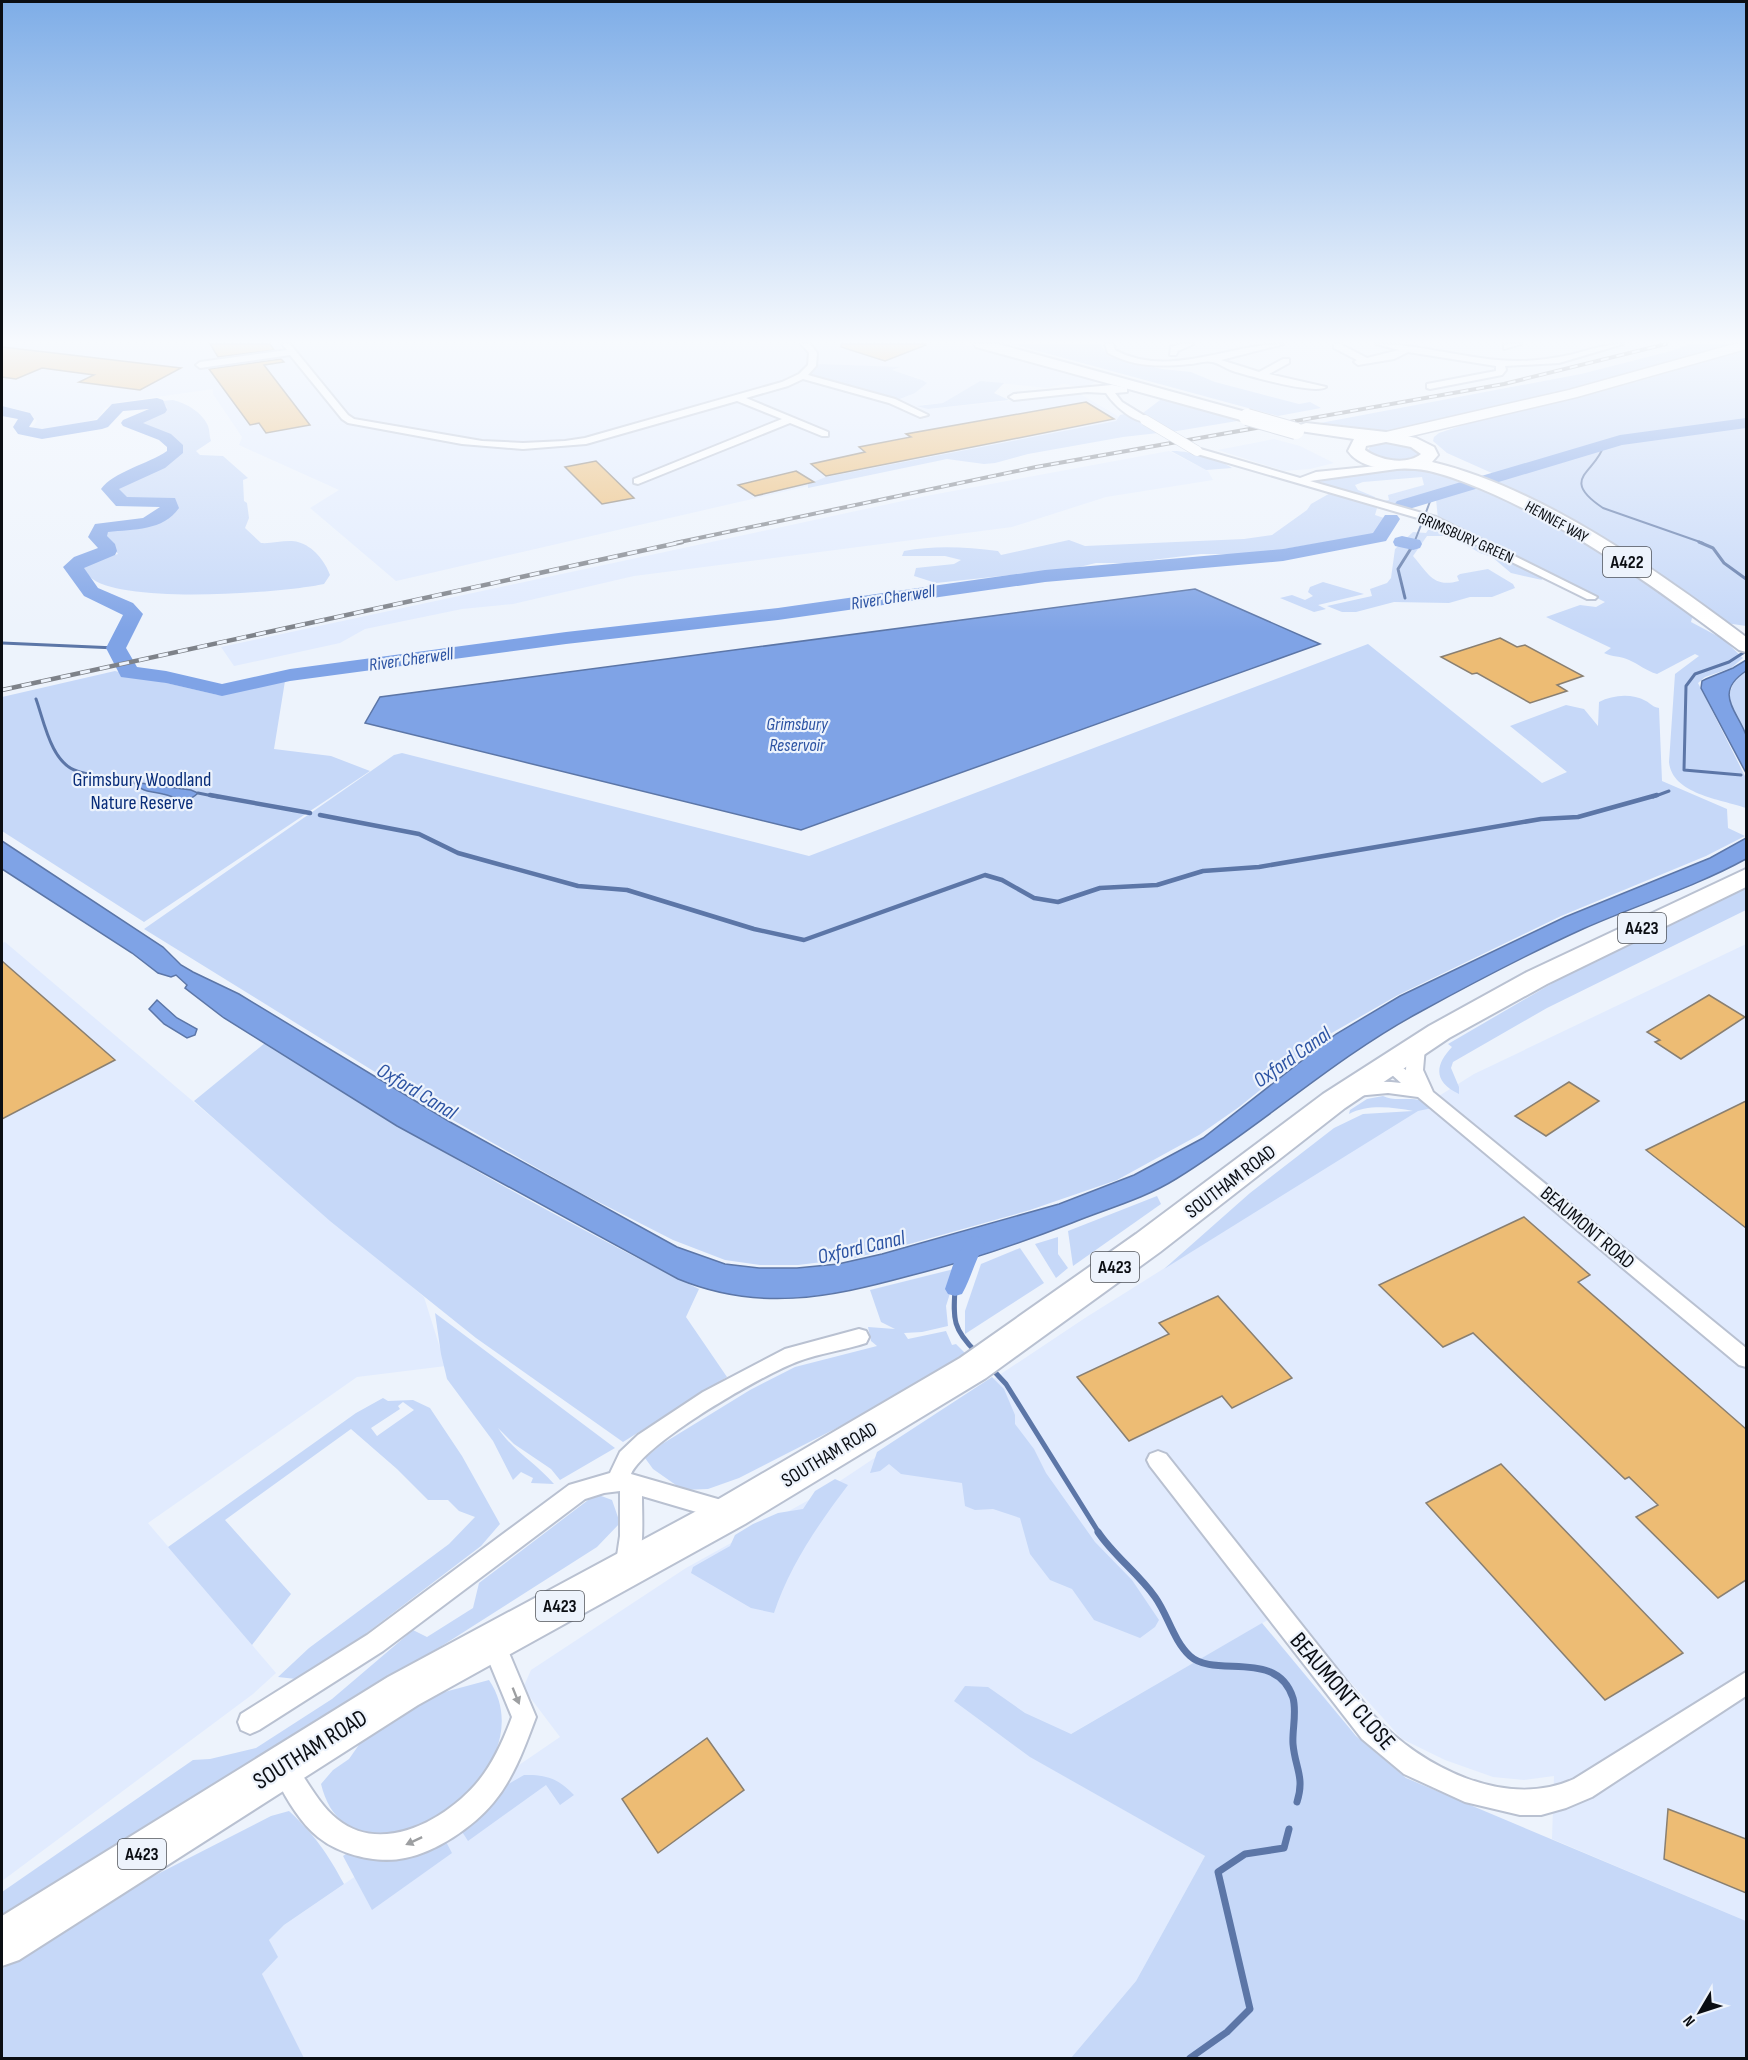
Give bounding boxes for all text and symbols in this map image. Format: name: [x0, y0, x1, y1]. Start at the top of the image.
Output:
street label: HENNEF WAY: [1521, 497, 1591, 548]
street label: GRIMSBURY GREEN: [1414, 509, 1516, 568]
road number: A422: [1603, 547, 1651, 577]
water label: River Cherwell: [850, 580, 937, 614]
water label: River Cherwell: [368, 643, 455, 676]
water label: Grimsbury Reservoir: [766, 714, 829, 756]
park label: Grimsbury Woodland Nature Reserve: [73, 768, 211, 815]
road number: A423: [1618, 913, 1666, 943]
water label: Oxford Canal: [1249, 1021, 1337, 1093]
water label: Oxford Canal: [372, 1058, 462, 1126]
street label: SOUTHAM ROAD: [1180, 1140, 1281, 1224]
street label: BEAUMONT ROAD: [1535, 1181, 1639, 1274]
water label: Oxford Canal: [815, 1225, 908, 1270]
road number: A423: [1091, 1252, 1139, 1282]
street label: SOUTHAM ROAD: [777, 1417, 882, 1493]
road number: A423: [536, 1591, 584, 1621]
street label: BEAUMONT CLOSE: [1284, 1627, 1402, 1756]
one-way arrow: [511, 1688, 521, 1706]
street label: SOUTHAM ROAD: [248, 1703, 373, 1796]
one-way arrow: [405, 1837, 422, 1846]
road number: A423: [118, 1839, 166, 1869]
north arrow: [1670, 1982, 1730, 2042]
text: N: [1679, 2011, 1700, 2030]

